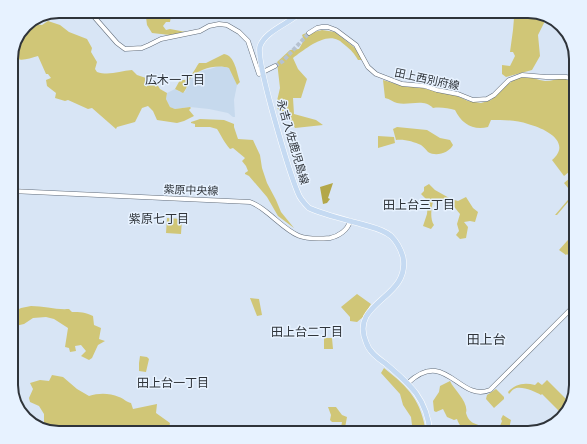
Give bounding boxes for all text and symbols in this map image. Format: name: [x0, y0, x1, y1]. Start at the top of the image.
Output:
street label: 田上西別府線: [393, 65, 461, 93]
district label: 広木一丁目: [145, 72, 205, 87]
street label: 永吉入佐鹿児島線: [274, 98, 312, 186]
street label: 紫原中央線: [163, 182, 219, 198]
district label: 田上台三丁目: [383, 197, 455, 212]
district label: 紫原七丁目: [129, 211, 189, 226]
district label: 田上台二丁目: [271, 324, 343, 339]
district label: 田上台: [466, 331, 506, 347]
district label: 田上台一丁目: [137, 375, 209, 390]

